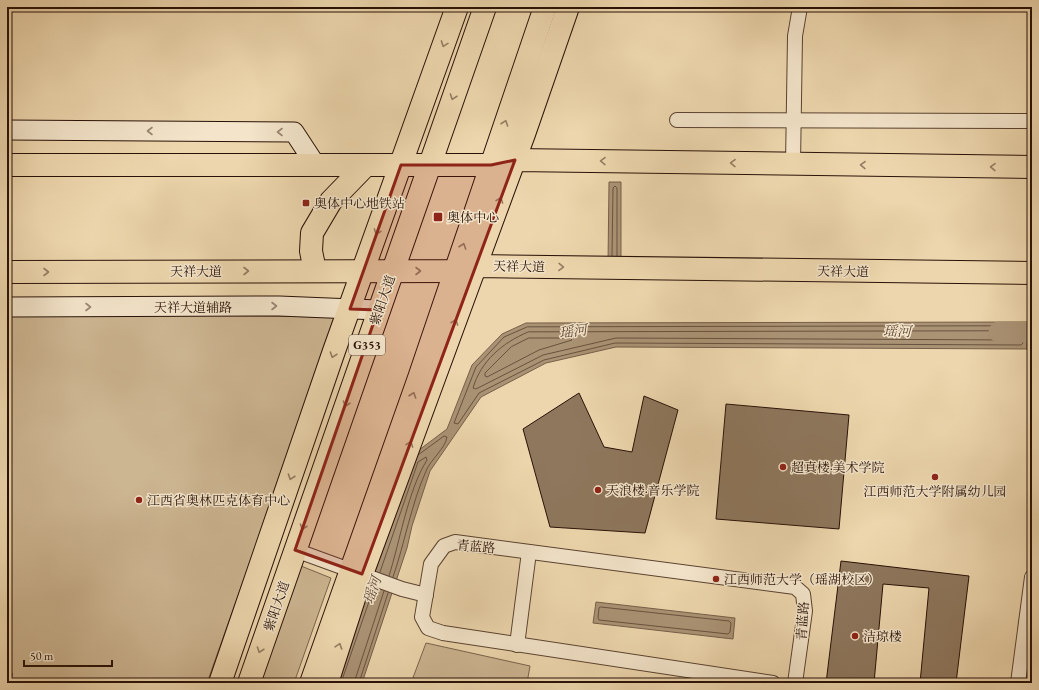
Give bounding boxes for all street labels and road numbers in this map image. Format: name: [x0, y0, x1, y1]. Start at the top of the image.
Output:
street label: 天祥大道: [493, 258, 545, 275]
street label: 天祥大道: [170, 263, 222, 280]
street label: 天祥大道: [817, 263, 869, 280]
street label: 紫阳大道: [366, 273, 399, 328]
street label: 天祥大道辅路: [154, 299, 232, 316]
road number: G353: [349, 335, 385, 355]
street label: 青蓝路: [456, 536, 496, 557]
street label: 紫阳大道: [260, 579, 293, 634]
street label: 青蓝路: [793, 601, 812, 641]

